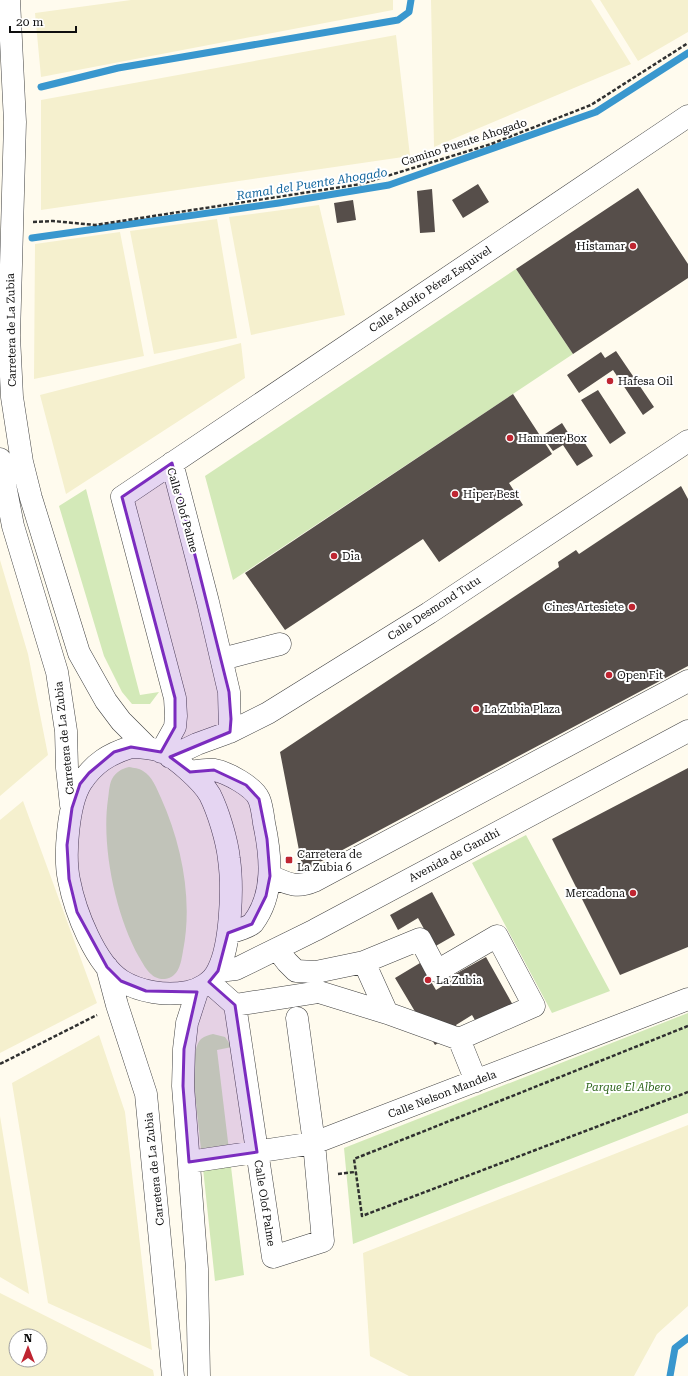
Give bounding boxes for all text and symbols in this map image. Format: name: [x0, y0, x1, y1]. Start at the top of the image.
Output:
scale bar: [10, 8, 76, 34]
text: 20 m: [16, 15, 43, 29]
street label: Camino Puente Ahogado: [400, 116, 529, 169]
water label: Ramal del Puente Ahogado: [235, 165, 388, 203]
place label: Histamar: [577, 240, 625, 253]
marker: Histamar: [628, 241, 638, 251]
street label: Calle Adolfo Pérez Esquivel: [367, 243, 494, 335]
street label: Carretera de La Zubia: [4, 273, 19, 387]
place label: Hafesa Oil: [618, 375, 673, 388]
marker: Hafesa Oil: [605, 376, 615, 386]
place label: Hammer Box: [518, 432, 587, 445]
marker: Hammer Box: [505, 433, 515, 443]
street label: Calle Olof Palme: [164, 466, 201, 554]
place label: Hiper Best: [463, 488, 519, 501]
marker: Hiper Best: [450, 489, 460, 499]
place label: Dia: [342, 550, 360, 563]
marker: Dia: [329, 551, 339, 561]
street label: Calle Desmond Tutu: [385, 573, 483, 643]
place label: Cines Artesiete: [544, 601, 624, 614]
marker: Cines Artesiete: [627, 602, 637, 612]
place label: Open Fit: [617, 669, 663, 682]
marker: Open Fit: [604, 670, 614, 680]
street label: Carretera de La Zubia: [52, 681, 77, 795]
place label: La Zubia Plaza: [484, 703, 560, 716]
marker: La Zubia Plaza: [471, 704, 481, 714]
street label: Avenida de Gandhi: [406, 826, 502, 885]
place label: Carretera de La Zubia 6: [297, 848, 362, 874]
marker: Carretera de La Zubia 6: [284, 855, 294, 865]
place label: Mercadona: [565, 887, 625, 900]
marker: Mercadona: [628, 888, 638, 898]
place label: La Zubia: [436, 974, 482, 987]
marker: La Zubia: [423, 975, 433, 985]
street label: Calle Nelson Mandela: [386, 1068, 498, 1121]
park label: Parque El Albero: [584, 1081, 671, 1094]
street label: Carretera de La Zubia: [142, 1112, 167, 1226]
street label: Calle Olof Palme: [251, 1159, 278, 1247]
north arrow: [8, 1328, 48, 1368]
text: N: [24, 1332, 33, 1345]

